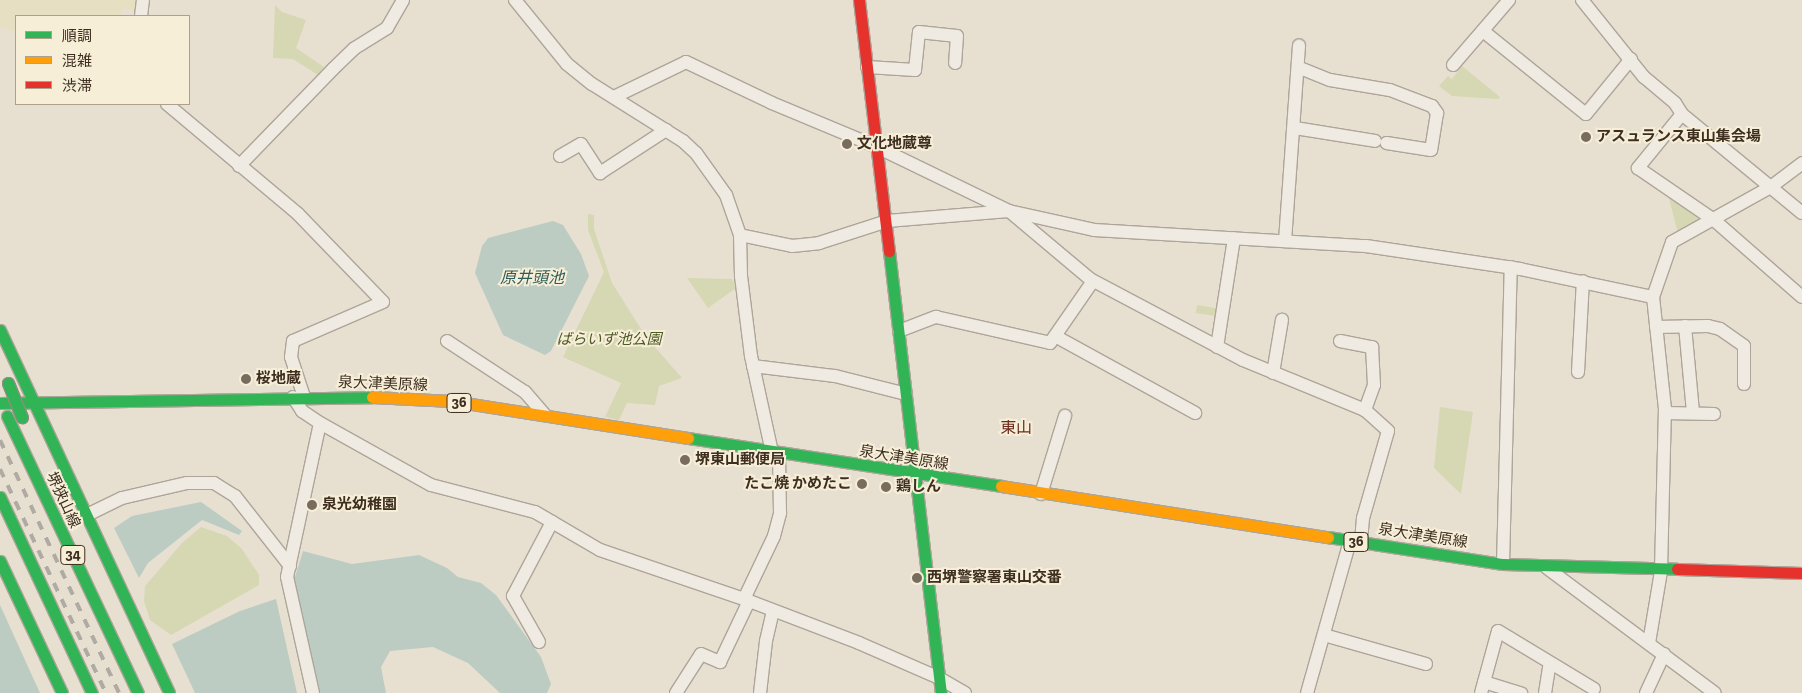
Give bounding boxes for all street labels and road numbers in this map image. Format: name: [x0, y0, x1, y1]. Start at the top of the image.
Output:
street label: 泉大津美原線: [338, 373, 428, 395]
road number: 36: [446, 392, 472, 414]
street label: 泉大津美原線: [858, 442, 950, 474]
street label: 堺狭山線: [42, 469, 84, 531]
street label: 泉大津美原線: [1377, 520, 1469, 552]
road number: 36: [1344, 530, 1368, 554]
road number: 34: [59, 544, 87, 566]

